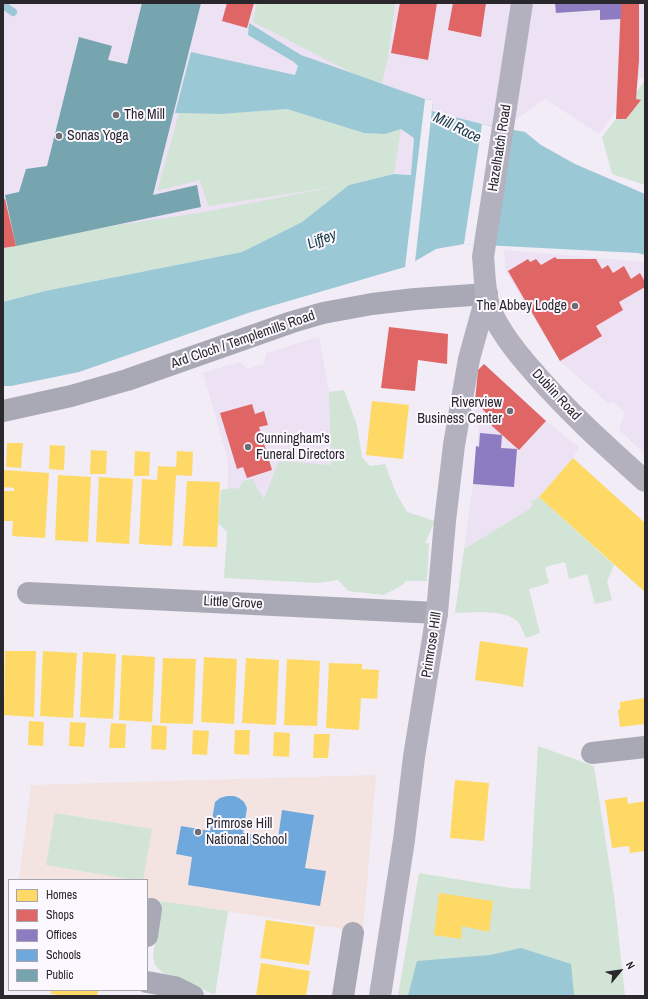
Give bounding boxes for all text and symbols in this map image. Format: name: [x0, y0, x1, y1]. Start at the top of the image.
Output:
street label: Hazelhatch Road: [485, 103, 515, 193]
place label: The Mill: [124, 107, 165, 123]
water label: Mill Race: [430, 109, 484, 147]
marker: The Mill: [111, 110, 121, 120]
place label: Sonas Yoga: [67, 128, 129, 144]
marker: Sonas Yoga: [54, 131, 64, 141]
water label: Liffey: [305, 226, 339, 254]
place label: The Abbey Lodge: [476, 298, 567, 314]
marker: The Abbey Lodge: [570, 301, 580, 311]
street label: Ard Cloch / Templemills Road: [169, 307, 317, 373]
street label: Dublin Road: [528, 366, 584, 424]
place label: Riverview Business Center: [417, 395, 502, 428]
marker: Riverview Business Center: [505, 406, 515, 416]
place label: Cunningham's Funeral Directors: [256, 431, 345, 464]
marker: Cunningham's Funeral Directors: [243, 442, 253, 452]
street label: Little Grove: [203, 593, 263, 613]
street label: Primrose Hill: [419, 611, 445, 679]
place label: Primrose Hill National School: [206, 816, 287, 848]
marker: Primrose Hill National School: [193, 827, 203, 837]
legend: [8, 879, 148, 991]
text: Homes: [46, 887, 77, 903]
text: Shops: [46, 907, 74, 923]
text: Offices: [46, 927, 77, 943]
text: Schools: [46, 947, 81, 963]
north arrow: [600, 951, 640, 991]
text: N: [623, 959, 638, 971]
text: Public: [46, 967, 73, 983]

